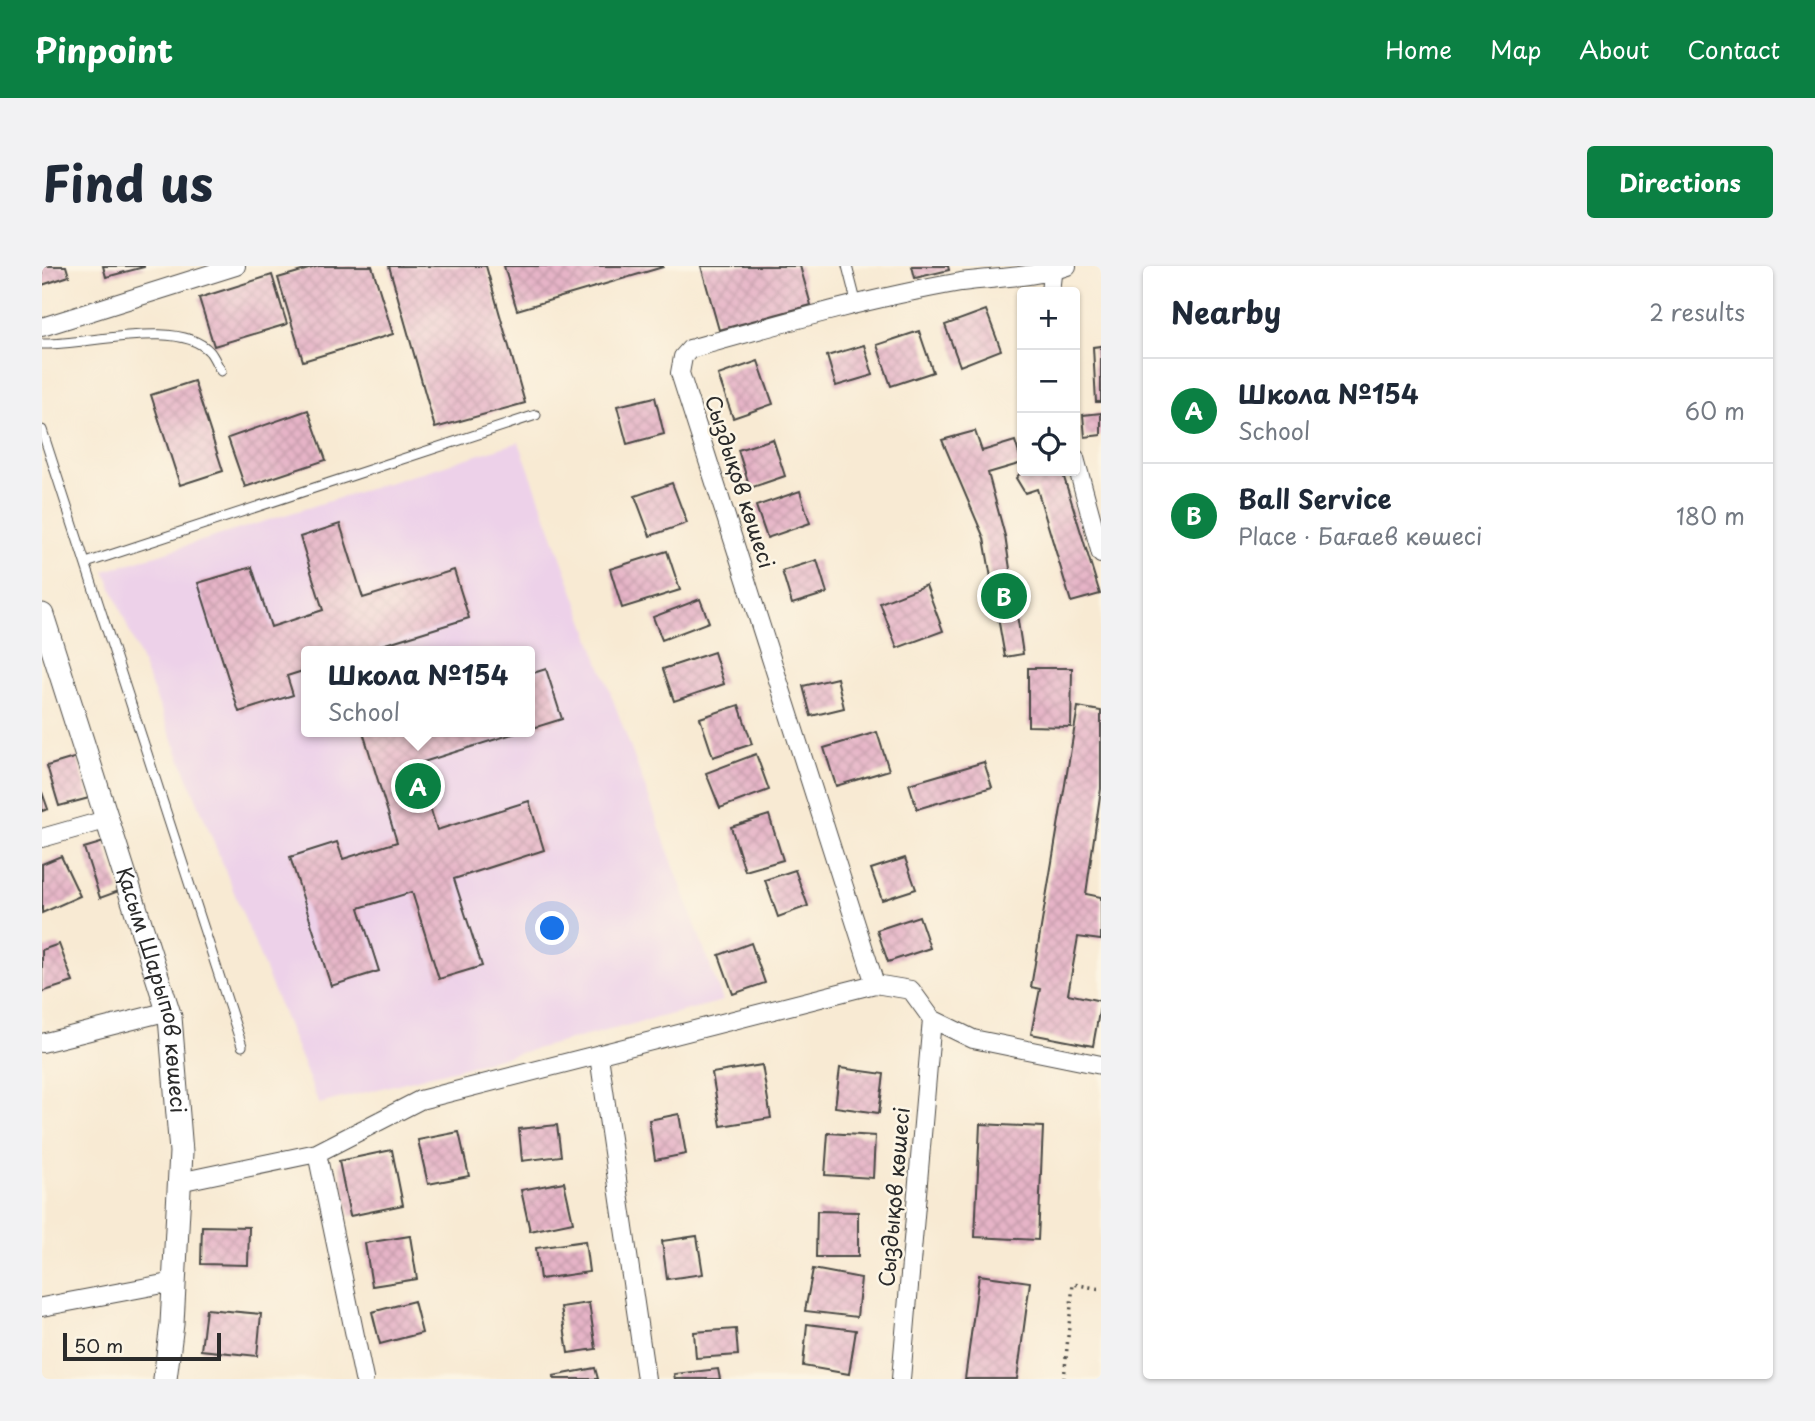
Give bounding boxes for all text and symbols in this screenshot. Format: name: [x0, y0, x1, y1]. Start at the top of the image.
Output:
text: Pinpoint: [35, 24, 173, 74]
text: Home: [1385, 31, 1452, 67]
text: Map: [1490, 31, 1541, 67]
text: About: [1579, 31, 1649, 67]
text: Contact: [1687, 31, 1780, 67]
text: Find us: [42, 145, 213, 219]
button: Directions: [1587, 146, 1773, 218]
map controls: [1017, 287, 1080, 476]
button: +: [1017, 287, 1080, 350]
text: Nearby: [1171, 289, 1281, 334]
text: 2 results: [1649, 294, 1745, 329]
button: −: [1017, 350, 1080, 413]
text: Школа №154: [1238, 374, 1419, 413]
street label: Сыздықов көшесі: [698, 391, 784, 572]
text: A: [1185, 393, 1203, 428]
text: 60 m: [1685, 393, 1745, 428]
button: locate: [1017, 413, 1080, 476]
text: School: [1238, 413, 1310, 448]
text: Ball Service: [1238, 479, 1392, 518]
text: B: [1186, 498, 1202, 533]
text: 180 m: [1676, 498, 1745, 533]
text: Place · Бағаев көшесі: [1238, 518, 1482, 553]
pin: B: [981, 570, 1027, 622]
popup: [301, 646, 535, 737]
text: Школа №154: [328, 655, 508, 694]
text: School: [328, 694, 400, 729]
pin: A: [395, 760, 441, 812]
street label: Қасым Шарыпов көшесі: [109, 863, 196, 1114]
your location: [535, 911, 569, 945]
street label: Сыздықов көшесі: [869, 1106, 917, 1288]
scale bar: [63, 1330, 220, 1362]
text: 50 m: [74, 1331, 123, 1359]

